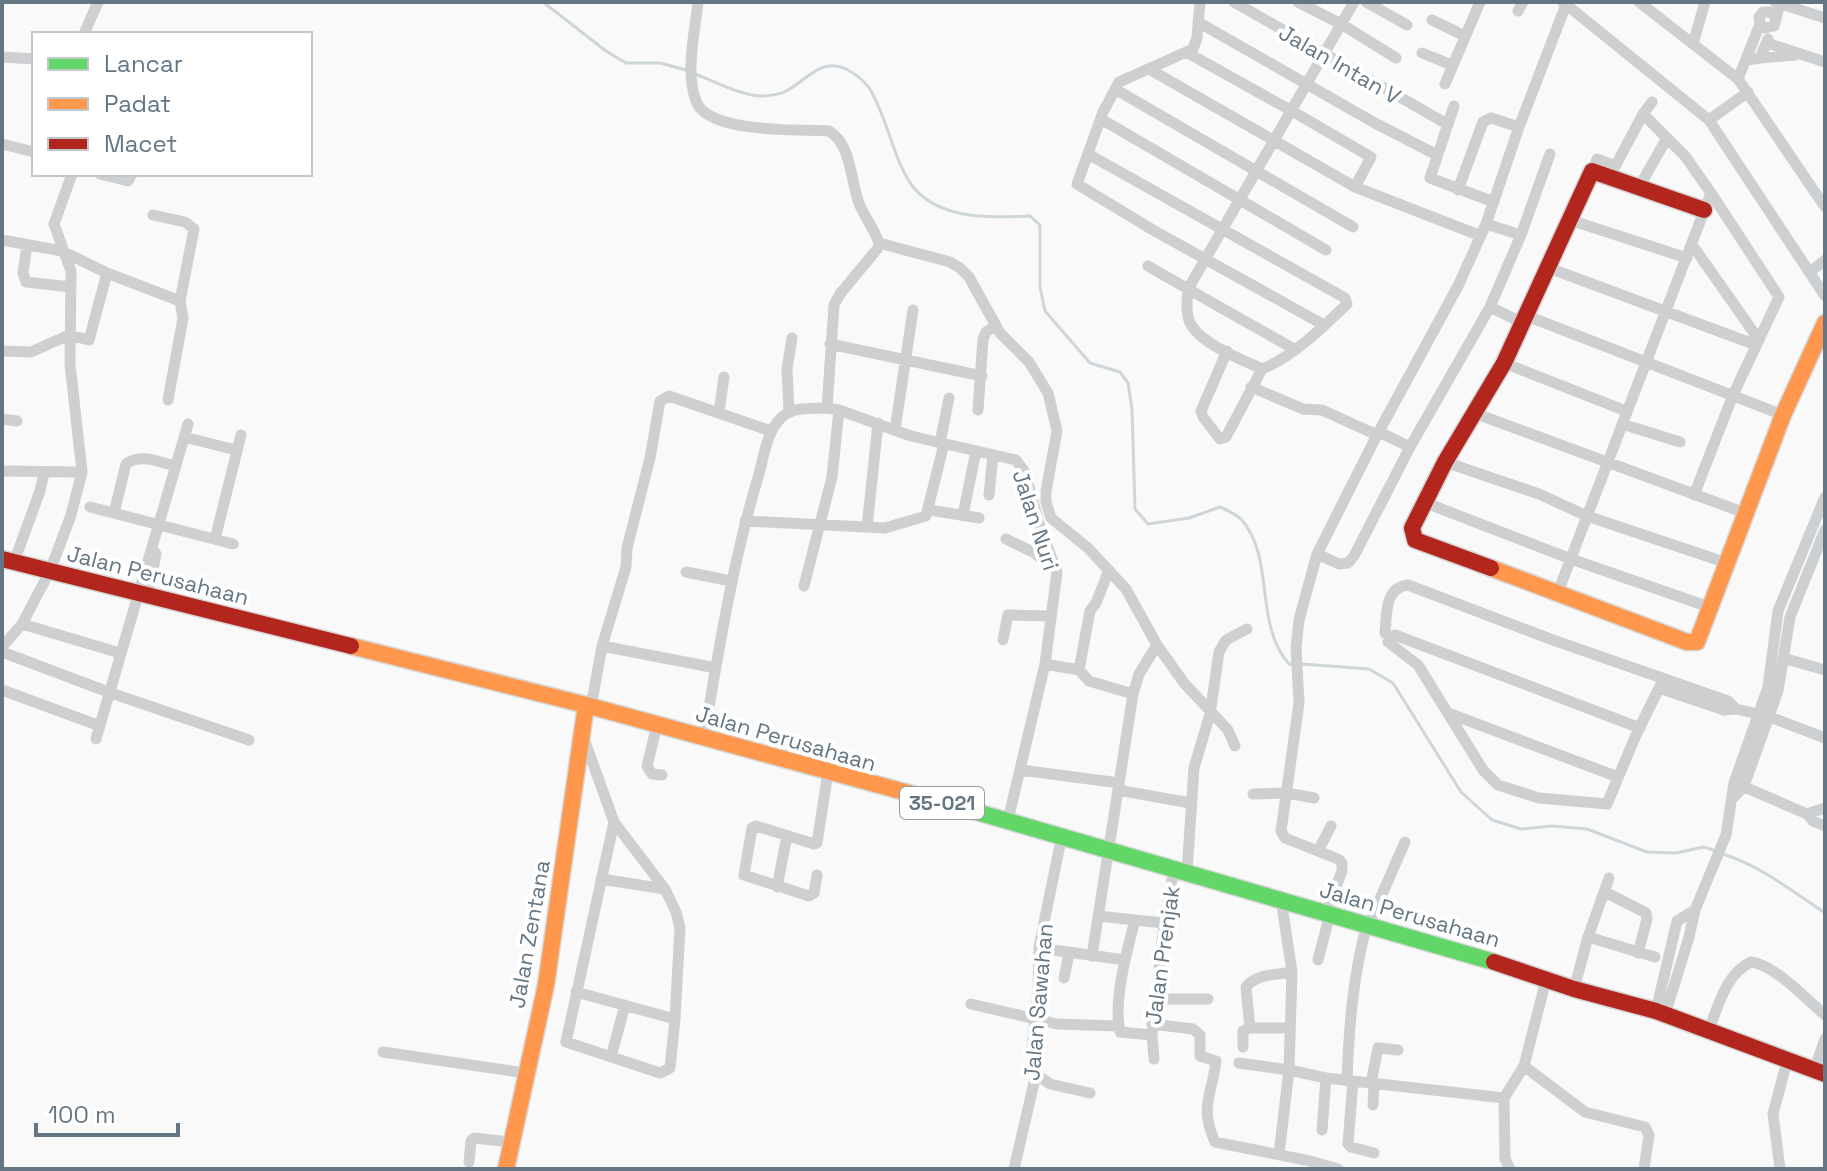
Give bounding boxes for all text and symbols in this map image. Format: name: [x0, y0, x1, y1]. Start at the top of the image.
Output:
street label: Jalan Intan V: [1274, 18, 1406, 110]
legend: [32, 32, 312, 176]
text: Lancar: [104, 48, 183, 79]
text: Padat: [104, 88, 171, 119]
text: Macet: [104, 128, 177, 159]
street label: Jalan Nuri: [1007, 466, 1065, 574]
street label: Jalan Perusahaan: [64, 539, 252, 611]
street label: Jalan Perusahaan: [693, 699, 879, 777]
road number: 35-021: [900, 787, 984, 819]
street label: Jalan Zentana: [502, 857, 556, 1010]
street label: Jalan Perusahaan: [1317, 875, 1503, 953]
street label: Jalan Prenjak: [1138, 884, 1186, 1026]
street label: Jalan Sawahan: [1017, 922, 1059, 1082]
scale bar: [36, 1087, 178, 1137]
text: 100 m: [48, 1099, 116, 1130]

